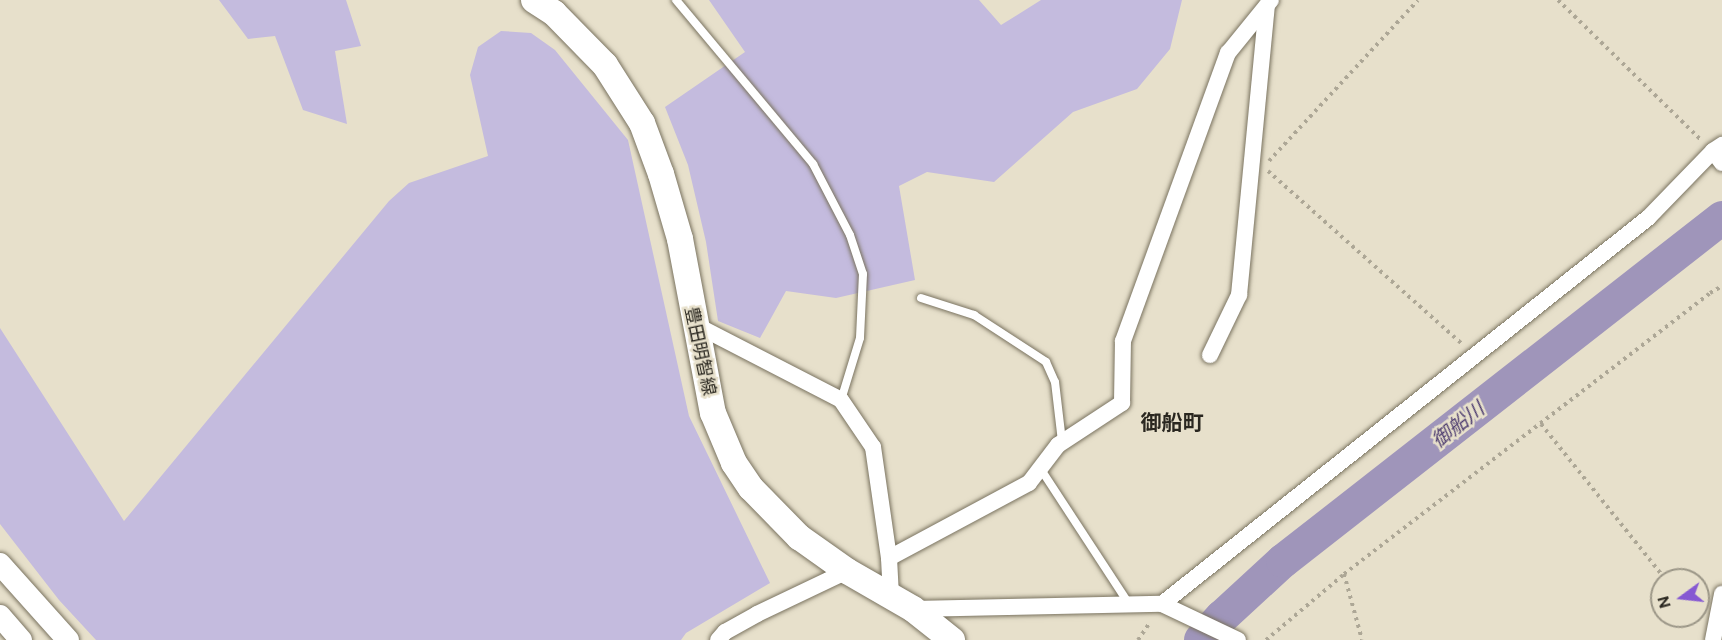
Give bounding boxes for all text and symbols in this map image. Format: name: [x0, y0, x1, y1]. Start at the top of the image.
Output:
street label: 豊田明智線: [680, 305, 720, 397]
water label: 御船川: [1427, 397, 1489, 453]
district label: 御船町: [1141, 410, 1203, 436]
north arrow: [1650, 568, 1710, 628]
text: N: [1652, 594, 1676, 611]

